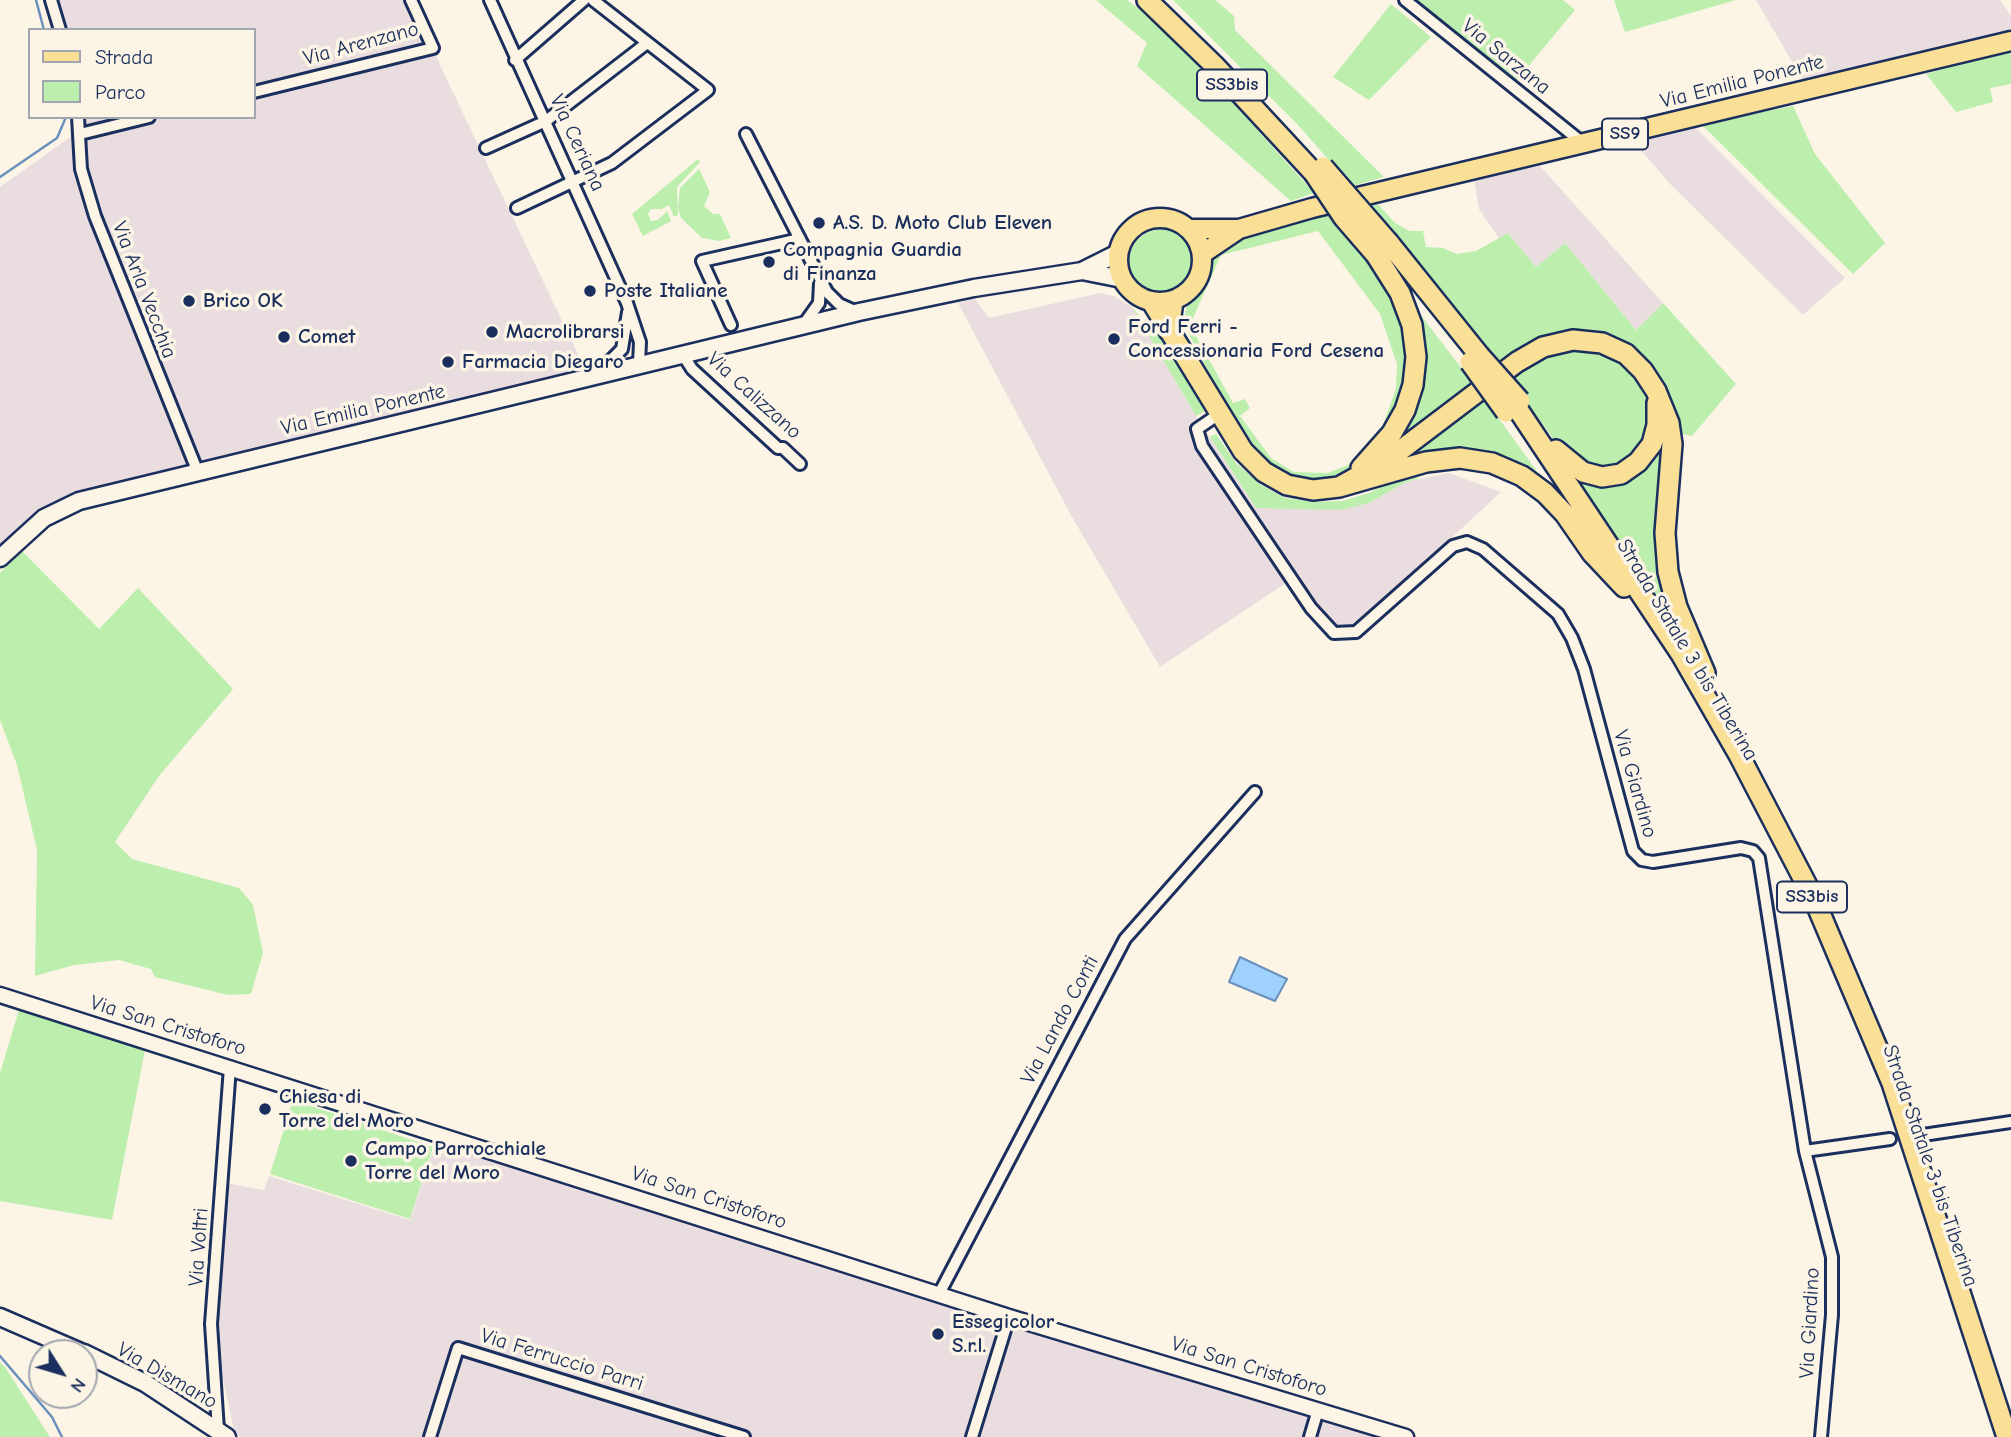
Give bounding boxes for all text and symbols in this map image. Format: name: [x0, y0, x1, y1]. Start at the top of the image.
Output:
street label: Via Sarzana: [1457, 14, 1555, 100]
street label: Via Arenzano: [301, 17, 421, 71]
legend: [28, 28, 256, 119]
text: Strada: [95, 45, 153, 69]
street label: Via Emilia Ponente: [1658, 50, 1826, 114]
road number: SS3bis: [1197, 69, 1267, 100]
text: Parco: [95, 80, 146, 104]
street label: Via Ceriana: [544, 91, 610, 195]
road number: SS9: [1602, 118, 1648, 150]
place label: A.S. D. Moto Club Eleven: [833, 210, 1052, 236]
marker: A.S. D. Moto Club Eleven: [811, 215, 827, 231]
street label: Via Arla Vecchia: [106, 218, 182, 362]
place label: Compagnia Guardia di Finanza: [783, 237, 962, 287]
marker: Compagnia Guardia di Finanza: [761, 254, 777, 270]
place label: Poste Italiane: [604, 278, 728, 304]
marker: Poste Italiane: [582, 283, 598, 299]
place label: Brico OK: [203, 288, 283, 314]
marker: Brico OK: [181, 293, 197, 309]
place label: Ford Ferri - Concessionaria Ford Cesena: [1128, 314, 1384, 364]
place label: Macrolibrarsi: [506, 319, 625, 345]
place label: Comet: [298, 324, 355, 350]
marker: Macrolibrarsi: [484, 324, 500, 340]
marker: Comet: [276, 329, 292, 345]
marker: Ford Ferri - Concessionaria Ford Cesena: [1106, 331, 1122, 347]
street label: Via Calizzano: [702, 347, 806, 445]
place label: Farmacia Diegaro: [462, 349, 624, 375]
marker: Farmacia Diegaro: [440, 354, 456, 370]
street label: Via Emilia Ponente: [279, 379, 447, 441]
street label: Strada Statale 3 bis Tiberina: [1611, 535, 1763, 765]
street label: Via Giardino: [1608, 727, 1662, 841]
road number: SS3bis: [1777, 882, 1847, 912]
street label: Via Lando Conti: [1016, 951, 1104, 1089]
street label: Via San Cristoforo: [87, 990, 249, 1062]
street label: Strada Statale 3 bis Tiberina: [1877, 1042, 1983, 1290]
place label: Chiesa di Torre del Moro: [279, 1084, 414, 1134]
marker: Chiesa di Torre del Moro: [257, 1101, 273, 1117]
place label: Campo Parrocchiale Torre del Moro: [365, 1136, 546, 1186]
marker: Campo Parrocchiale Torre del Moro: [343, 1153, 359, 1169]
street label: Via San Cristoforo: [628, 1161, 790, 1235]
street label: Via Voltri: [184, 1207, 214, 1287]
street label: Via Giardino: [1795, 1267, 1825, 1379]
place label: Essegicolor S.r.l.: [952, 1309, 1054, 1359]
street label: Via Ferruccio Parri: [478, 1323, 646, 1397]
marker: Essegicolor S.r.l.: [930, 1326, 946, 1342]
street label: Via San Cristoforo: [1168, 1331, 1330, 1403]
street label: Via Dismano: [112, 1337, 222, 1415]
north arrow: [28, 1339, 98, 1409]
text: N: [66, 1374, 91, 1397]

